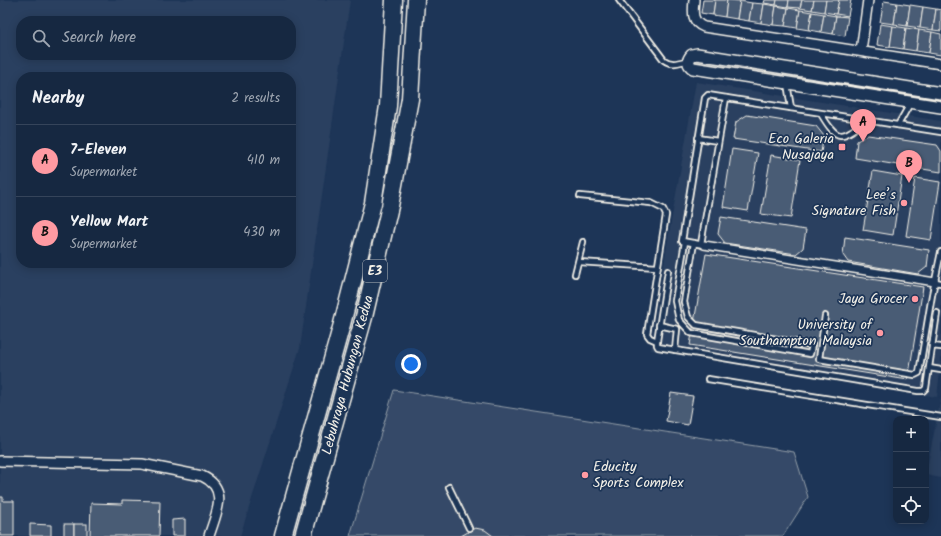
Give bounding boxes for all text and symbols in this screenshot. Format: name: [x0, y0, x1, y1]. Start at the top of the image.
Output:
search box: [16, 16, 296, 60]
text: Search here: [62, 26, 136, 50]
icon: search: [30, 27, 52, 49]
text: Nearby: [32, 85, 84, 112]
text: 2 results: [232, 88, 280, 109]
pin: A: [850, 109, 876, 142]
place label: Eco Galeria Nusajaya: [768, 128, 834, 166]
text: 7-Eleven: [70, 138, 127, 162]
marker: Eco Galeria Nusajaya: [837, 142, 847, 152]
text: A: [41, 150, 49, 171]
text: 410 m: [247, 150, 280, 171]
pin: B: [896, 150, 922, 183]
text: Supermarket: [70, 162, 137, 183]
place label: Lee’s Signature Fish: [812, 184, 896, 222]
marker: Lee’s Signature Fish: [899, 198, 909, 208]
text: Yellow Mart: [70, 210, 148, 234]
text: B: [41, 222, 49, 243]
text: 430 m: [243, 222, 280, 243]
text: Supermarket: [70, 234, 137, 255]
road number: E3: [363, 260, 387, 282]
place label: Jaya Grocer: [838, 288, 908, 310]
street label: Lebuhraya Hubungan Kedua: [316, 293, 380, 457]
marker: Jaya Grocer: [910, 294, 920, 304]
place label: University of Southampton Malaysia: [739, 314, 874, 352]
marker: University of Southampton Malaysia: [875, 328, 885, 338]
your location: [401, 354, 421, 374]
map controls: [893, 416, 929, 524]
button: +: [893, 416, 929, 452]
button: −: [893, 452, 929, 488]
place label: Educity Sports Complex: [593, 456, 684, 494]
marker: Educity Sports Complex: [580, 470, 590, 480]
button: locate: [893, 488, 929, 524]

